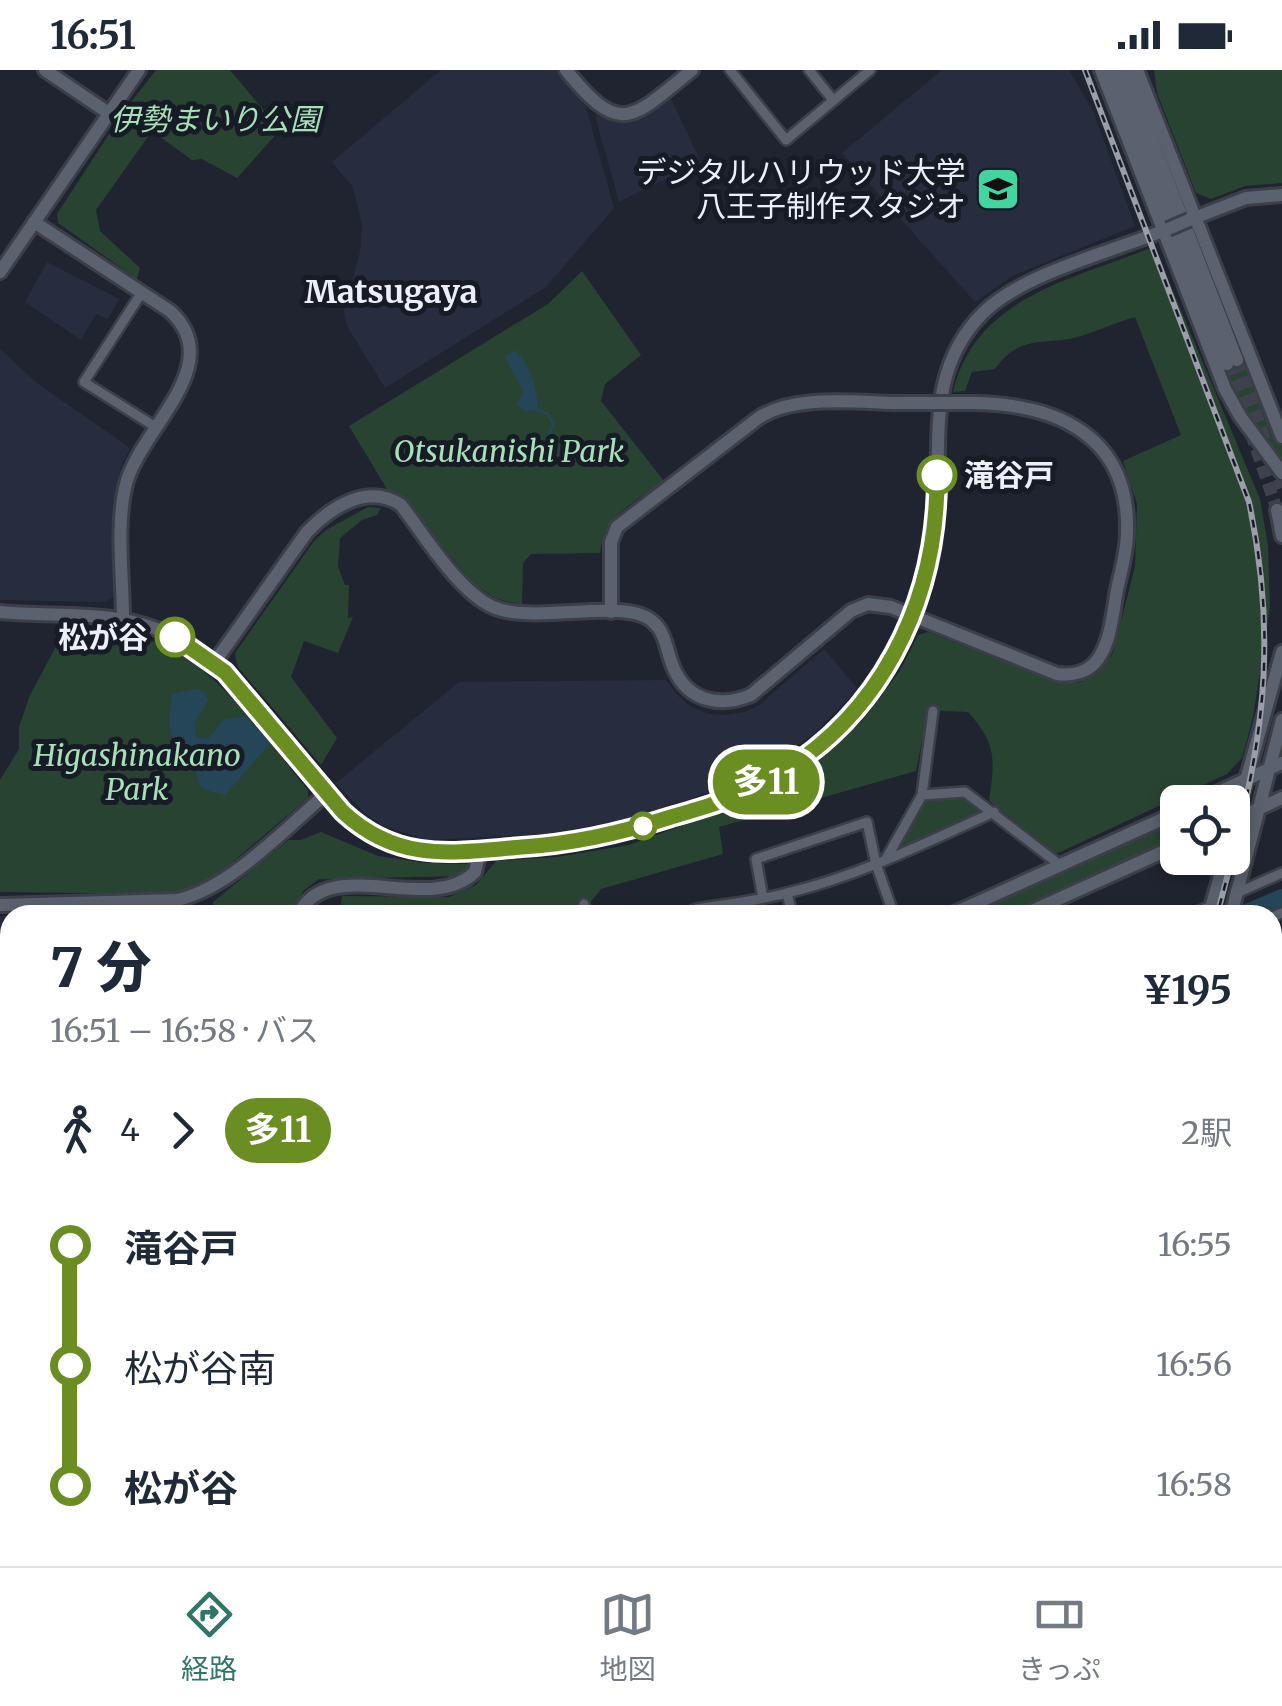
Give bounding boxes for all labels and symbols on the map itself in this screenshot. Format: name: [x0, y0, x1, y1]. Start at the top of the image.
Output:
park label: 伊勢まいり公園: [110, 100, 324, 138]
place label: デジタルハリウッド大学 八王子制作スタジオ: [637, 153, 966, 225]
school or university icon: デジタルハリウッド大学 八王子制作スタジオ: [975, 166, 1021, 212]
district label: Matsugaya: [304, 272, 478, 312]
park label: Otsukanishi Park: [394, 432, 625, 470]
marker: 滝谷戸: [918, 456, 956, 494]
place label: 滝谷戸: [964, 456, 1054, 494]
place label: 松が谷: [58, 618, 148, 656]
marker: 松が谷: [156, 618, 194, 656]
park label: Higashinakano Park: [32, 736, 241, 808]
line badge: 多11: [708, 750, 824, 814]
unlabelled marker: [630, 813, 656, 839]

